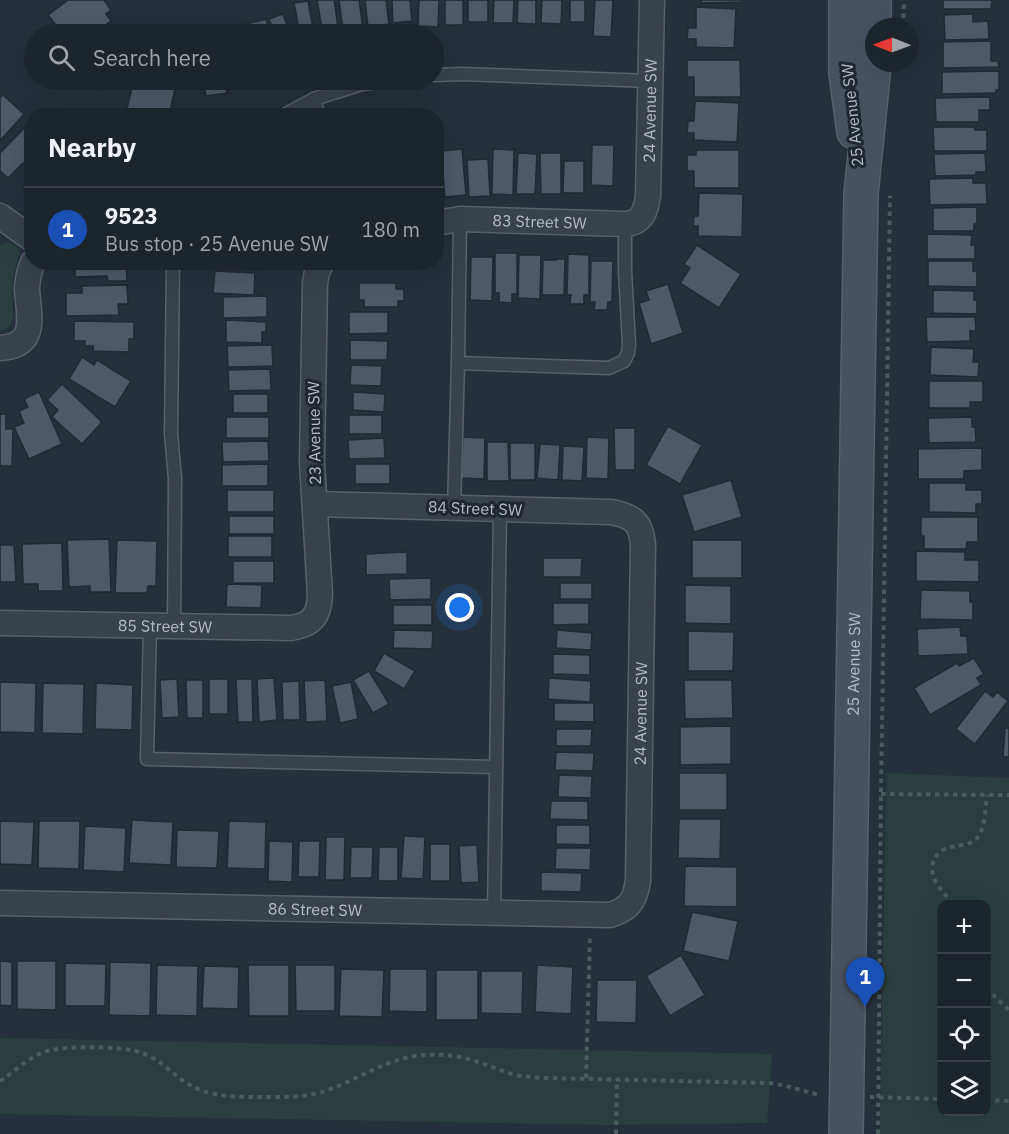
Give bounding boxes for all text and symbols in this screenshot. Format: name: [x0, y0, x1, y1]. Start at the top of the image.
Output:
north arrow: [865, 18, 919, 72]
search box: [24, 24, 444, 90]
icon: search: [45, 41, 78, 74]
text: Search here: [93, 43, 211, 72]
street label: 24 Avenue SW: [639, 58, 661, 163]
street label: 25 Avenue SW: [837, 62, 867, 168]
text: Nearby: [48, 130, 136, 164]
text: 9523: [105, 201, 158, 230]
street label: 83 Street SW: [492, 210, 587, 233]
text: 1: [62, 216, 74, 243]
text: 180 m: [362, 216, 420, 243]
text: Bus stop · 25 Avenue SW: [105, 230, 329, 257]
street label: 23 Avenue SW: [303, 381, 325, 485]
street label: 84 Street SW: [428, 496, 522, 520]
your location: [445, 593, 474, 622]
street label: 25 Avenue SW: [843, 612, 864, 716]
street label: 85 Street SW: [118, 615, 212, 637]
street label: 24 Avenue SW: [630, 661, 651, 766]
street label: 86 Street SW: [268, 898, 362, 920]
map controls: [937, 900, 991, 1116]
button: +: [937, 900, 991, 954]
button: −: [937, 954, 991, 1008]
pin: 1: [846, 958, 884, 1007]
button: locate: [937, 1008, 991, 1062]
button: layers: [937, 1062, 991, 1116]

